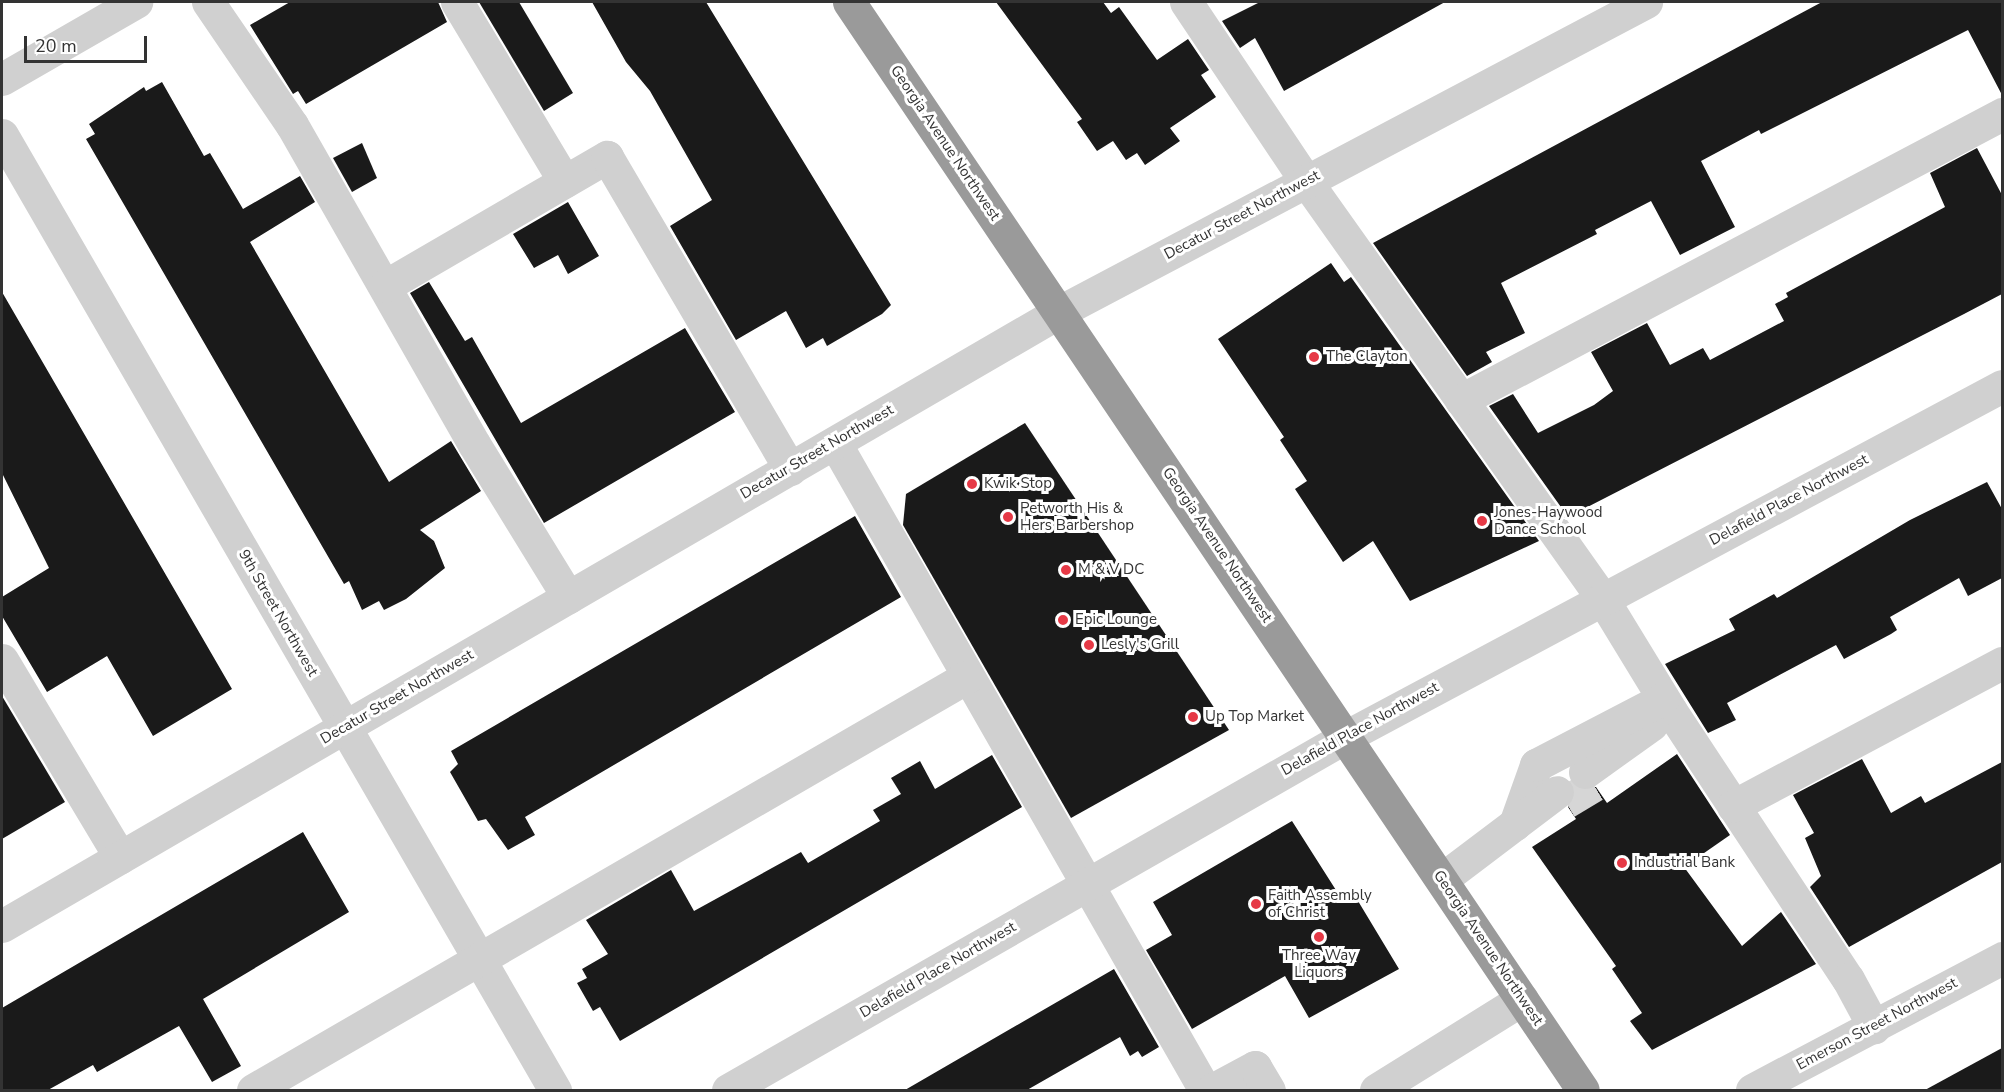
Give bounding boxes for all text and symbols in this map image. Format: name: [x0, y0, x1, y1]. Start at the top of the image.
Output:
scale bar: [27, 24, 150, 62]
text: 20 m: [35, 34, 77, 58]
street label: Georgia Avenue Northwest: [886, 62, 1004, 224]
street label: Decatur Street Northwest: [1161, 166, 1323, 264]
place label: The Clayton: [1326, 348, 1408, 366]
marker: The Clayton: [1307, 350, 1321, 364]
street label: Decatur Street Northwest: [737, 401, 897, 503]
street label: Delafield Place Northwest: [1707, 450, 1871, 550]
street label: Georgia Avenue Northwest: [1158, 464, 1276, 626]
place label: Kwik Stop: [984, 475, 1052, 493]
marker: Kwik Stop: [965, 477, 979, 491]
place label: Petworth His & Hers Barbershop: [1020, 499, 1134, 534]
place label: Jones-Haywood Dance School: [1494, 503, 1602, 538]
marker: Petworth His & Hers Barbershop: [1001, 510, 1015, 524]
marker: Jones-Haywood Dance School: [1475, 514, 1489, 528]
street label: 9th Street Northwest: [234, 547, 322, 679]
place label: M & V DC: [1078, 561, 1144, 579]
marker: M & V DC: [1059, 563, 1073, 577]
place label: Epic Lounge: [1075, 611, 1157, 629]
marker: Epic Lounge: [1056, 613, 1070, 627]
place label: Lesly's Grill: [1101, 636, 1179, 654]
marker: Lesly's Grill: [1082, 638, 1096, 652]
street label: Decatur Street Northwest: [317, 646, 477, 748]
street label: Delafield Place Northwest: [1278, 678, 1442, 780]
place label: Up Top Market: [1205, 708, 1304, 726]
marker: Up Top Market: [1186, 710, 1200, 724]
place label: Industrial Bank: [1634, 854, 1735, 872]
marker: Industrial Bank: [1615, 856, 1629, 870]
street label: Georgia Avenue Northwest: [1429, 867, 1547, 1029]
place label: Faith Assembly of Christ: [1268, 886, 1372, 921]
marker: Faith Assembly of Christ: [1249, 897, 1263, 911]
street label: Delafield Place Northwest: [857, 918, 1019, 1022]
marker: Three Way Liquors: [1312, 930, 1326, 944]
place label: Three Way Liquors: [1282, 946, 1356, 981]
street label: Emerson Street Northwest: [1794, 974, 1960, 1074]

